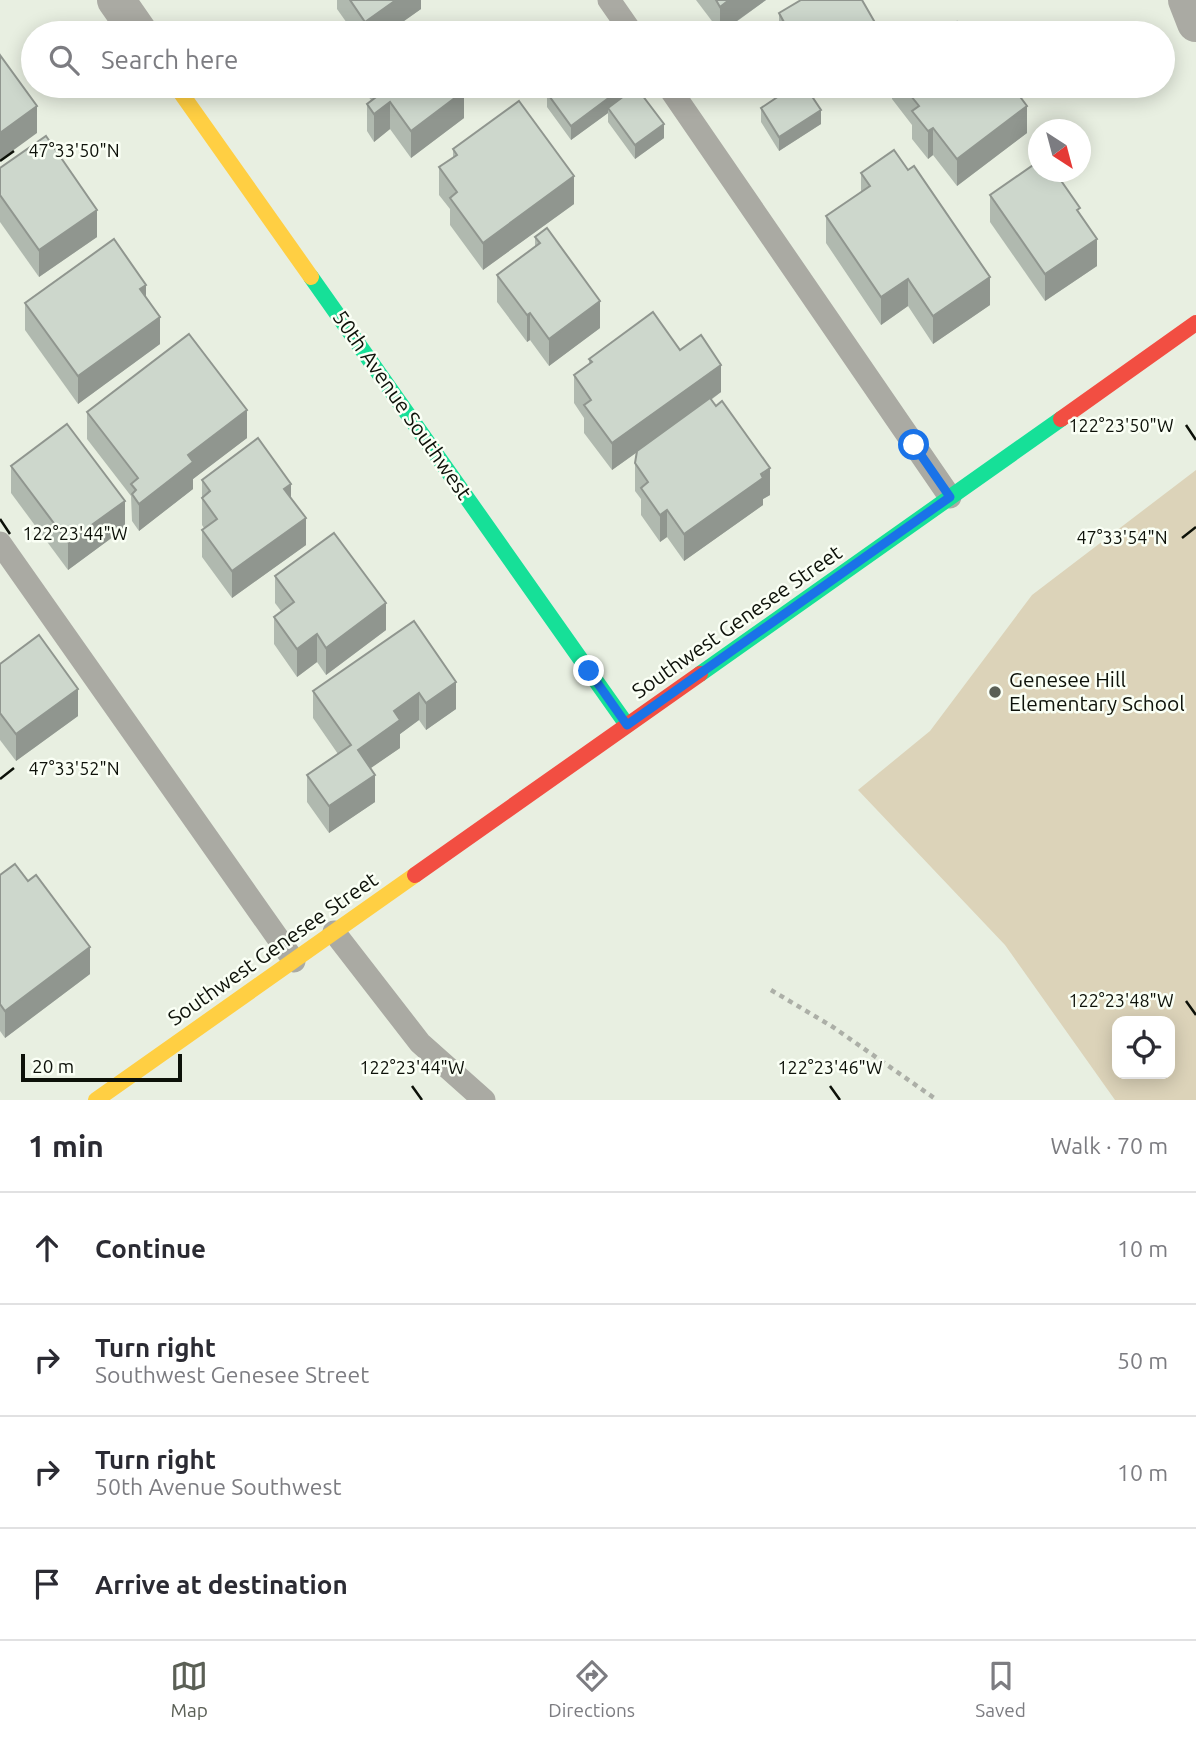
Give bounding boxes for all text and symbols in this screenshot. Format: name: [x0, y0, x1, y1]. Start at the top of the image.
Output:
search box: [21, 21, 1175, 98]
icon: search: [45, 41, 83, 79]
text: Search here: [101, 45, 238, 74]
north arrow: [1028, 119, 1091, 182]
text: 47°33'50"N: [28, 140, 120, 160]
street label: 50th Avenue Southwest: [328, 305, 477, 503]
text: 122°23'50"W: [1068, 415, 1174, 435]
route start: [898, 429, 929, 460]
text: 122°23'44"W: [22, 523, 128, 543]
text: 47°33'54"N: [1076, 527, 1168, 547]
street label: Southwest Genesee Street: [627, 540, 846, 703]
route end: [573, 655, 604, 686]
place label: Genesee Hill Elementary School: [1009, 667, 1185, 715]
marker: Genesee Hill Elementary School: [987, 684, 1003, 700]
text: 47°33'52"N: [28, 758, 120, 778]
street label: Southwest Genesee Street: [163, 867, 382, 1030]
text: 122°23'48"W: [1068, 990, 1174, 1010]
map controls: [1112, 1016, 1175, 1079]
button: locate: [1112, 1016, 1175, 1079]
scale bar: [21, 1051, 182, 1083]
text: 20 m: [32, 1055, 74, 1077]
text: 122°23'44"W: [359, 1057, 465, 1077]
text: 122°23'46"W: [777, 1057, 883, 1077]
text: 1 min: [28, 1129, 104, 1163]
text: Walk · 70 m: [1050, 1133, 1168, 1158]
icon: ahead: [28, 1229, 66, 1267]
text: Continue: [95, 1234, 206, 1263]
text: 10 m: [1117, 1236, 1168, 1261]
text: Turn right: [95, 1333, 216, 1362]
icon: right: [28, 1341, 66, 1379]
text: 50 m: [1117, 1348, 1168, 1373]
text: Southwest Genesee Street: [95, 1362, 369, 1387]
text: Turn right: [95, 1445, 216, 1474]
icon: right: [28, 1453, 66, 1491]
text: 10 m: [1117, 1460, 1168, 1485]
text: 50th Avenue Southwest: [95, 1474, 341, 1499]
icon: arrive: [28, 1565, 66, 1603]
text: Arrive at destination: [95, 1570, 348, 1599]
tab: Map: [170, 1657, 208, 1721]
tab: Directions: [548, 1657, 635, 1721]
tab: Saved: [975, 1657, 1026, 1721]

